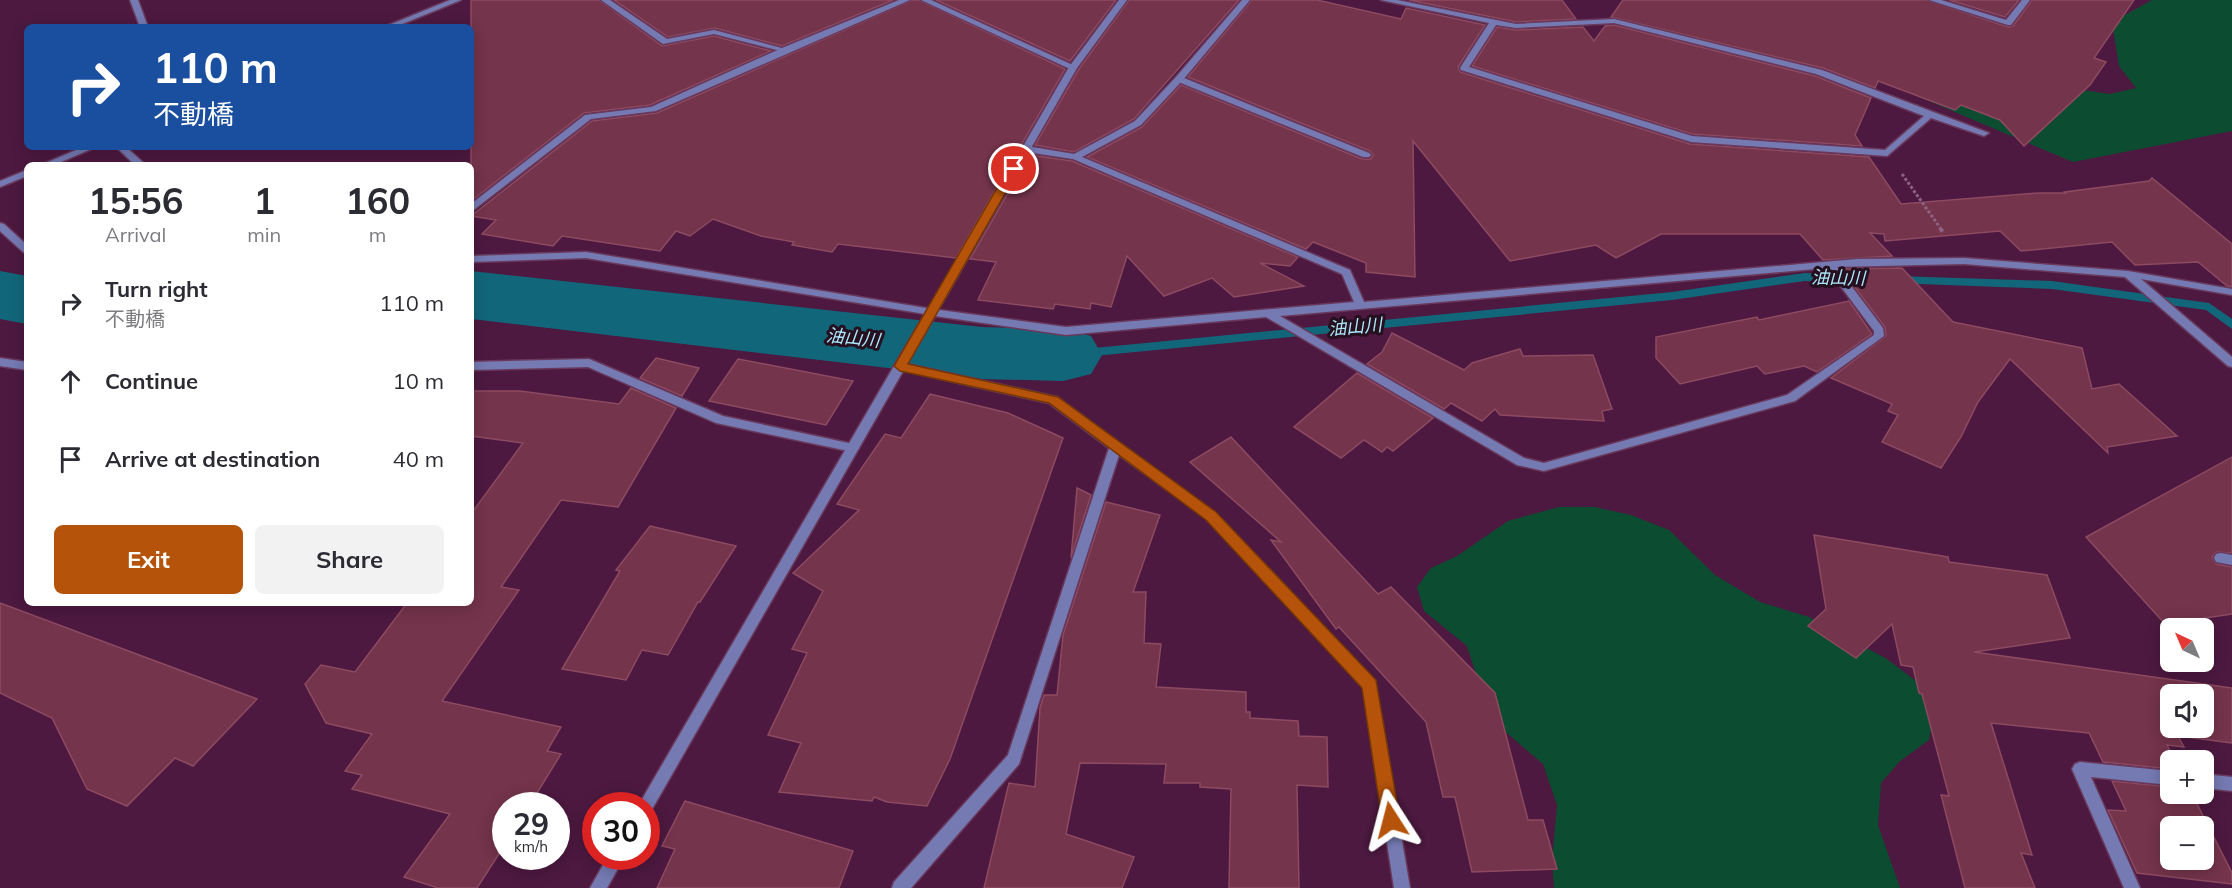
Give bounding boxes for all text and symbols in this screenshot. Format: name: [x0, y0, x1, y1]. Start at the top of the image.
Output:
text: 110 m: [153, 41, 278, 94]
icon: right: [54, 48, 132, 126]
text: 不動橋: [153, 97, 234, 131]
pin: [988, 143, 1039, 194]
icon: arrive: [997, 152, 1030, 185]
text: 15:56: [88, 178, 183, 223]
text: 1: [253, 178, 275, 223]
text: 160: [345, 178, 410, 223]
text: Arrival: [105, 222, 166, 247]
text: min: [247, 222, 281, 247]
text: m: [369, 222, 386, 247]
water label: 油山川: [1811, 266, 1867, 290]
text: Turn right: [105, 275, 208, 303]
icon: right: [54, 287, 87, 320]
text: 110 m: [379, 289, 444, 317]
text: 不動橋: [105, 306, 165, 331]
water label: 油山川: [1327, 313, 1385, 340]
water label: 油山川: [825, 323, 883, 352]
icon: ahead: [54, 365, 87, 398]
text: Continue: [105, 367, 198, 395]
text: 10 m: [393, 367, 444, 395]
icon: arrive: [54, 443, 87, 476]
text: Arrive at destination: [105, 445, 320, 473]
text: 40 m: [393, 445, 444, 473]
button: Exit: [54, 525, 243, 594]
button: Share: [255, 525, 444, 594]
north arrow: [2160, 618, 2214, 672]
map controls: [2160, 618, 2214, 870]
button: sound: [2160, 684, 2214, 738]
button: +: [2160, 750, 2214, 804]
position arrow: [1359, 788, 1423, 852]
speed limit sign: 30: [582, 792, 660, 870]
text: 29: [513, 805, 549, 843]
button: −: [2160, 816, 2214, 870]
text: km/h: [514, 837, 548, 856]

